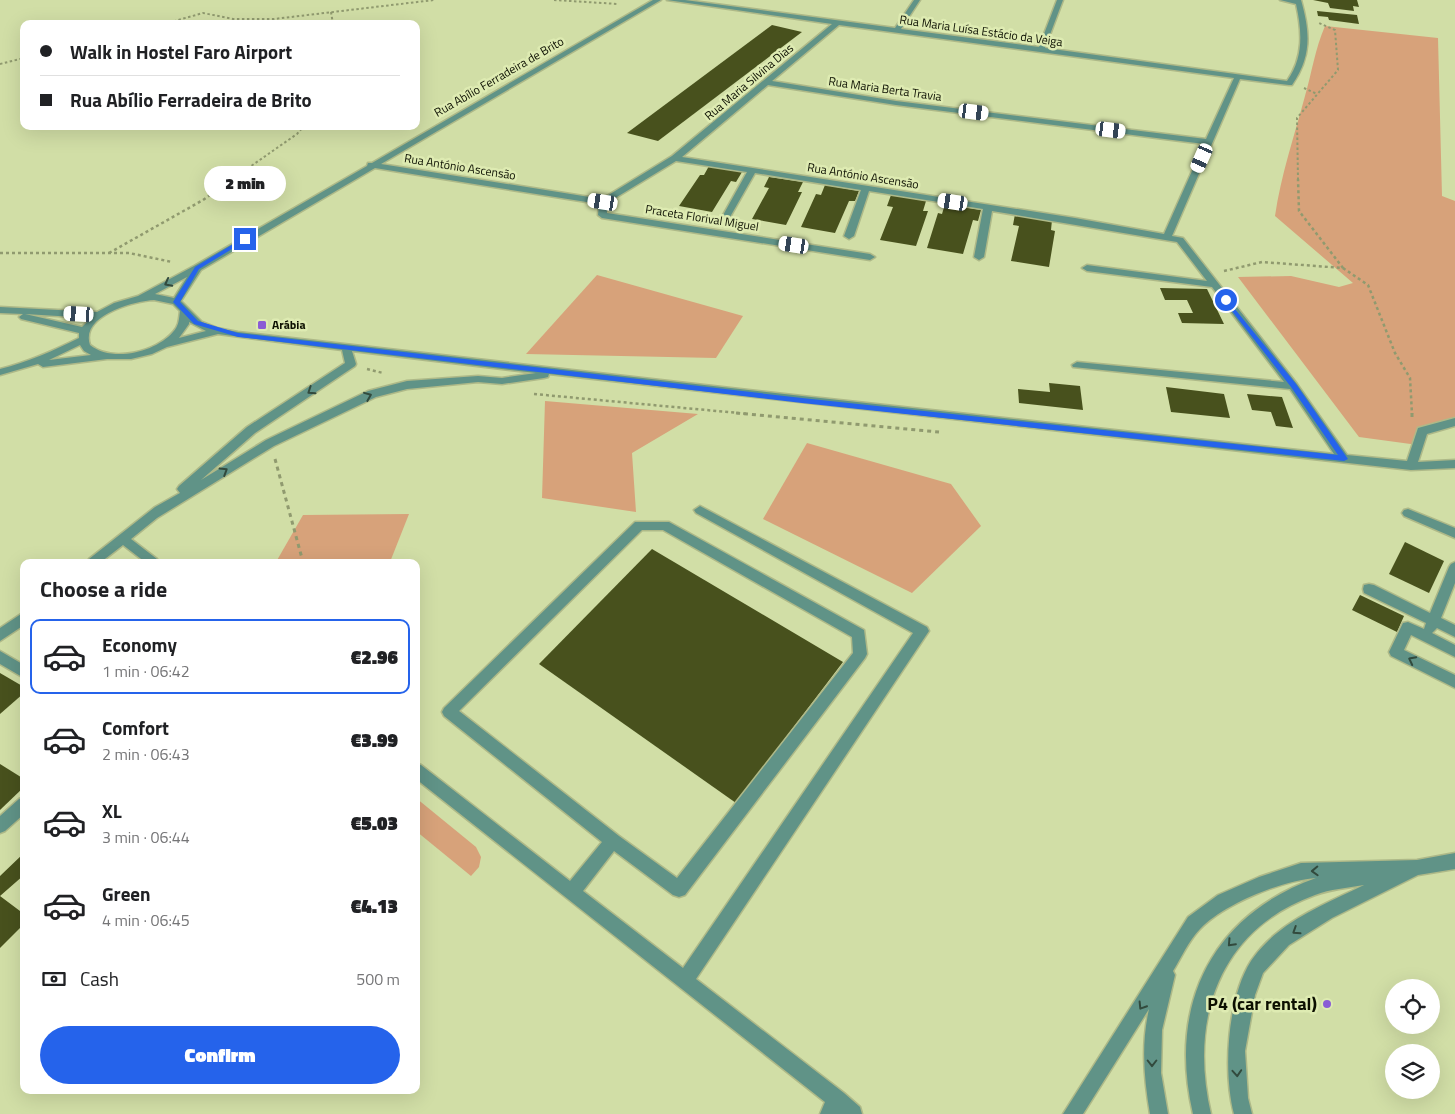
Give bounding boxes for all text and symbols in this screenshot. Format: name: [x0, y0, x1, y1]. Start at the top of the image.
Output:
street label: Rua Maria Luísa Estácio da Veiga: [898, 10, 1064, 51]
street label: Rua Abílio Ferradeira de Brito: [430, 32, 567, 122]
text: Walk in Hostel Faro Airport: [70, 37, 292, 66]
street label: Rua Maria Silvina Dias: [700, 38, 798, 125]
street label: Rua Maria Berta Travia: [827, 71, 943, 106]
text: Rua Abílio Ferradeira de Brito: [70, 85, 312, 114]
car: [958, 103, 989, 121]
car: [1095, 121, 1126, 139]
car: [1189, 141, 1214, 175]
street label: Rua António Ascensão: [403, 148, 517, 185]
street label: Rua António Ascensão: [806, 157, 920, 194]
callout: 2 min: [204, 166, 286, 202]
text: 2 min: [225, 171, 265, 195]
car: [587, 192, 618, 212]
car: [937, 192, 968, 212]
street label: Praceta Florival Miguel: [644, 199, 760, 236]
route end: [234, 228, 256, 250]
car: [778, 235, 809, 255]
one-way arrow: [164, 277, 173, 287]
route start: [1215, 289, 1237, 311]
car: [63, 306, 94, 322]
place label: Arábia: [272, 315, 306, 334]
marker: Arábia: [256, 319, 268, 331]
one-way arrow: [307, 384, 316, 394]
one-way arrow: [363, 391, 372, 402]
one-way arrow: [219, 467, 228, 477]
text: Choose a ride: [40, 572, 167, 606]
text: Economy: [102, 630, 177, 659]
icon: car: [42, 634, 87, 679]
text: €2.96: [351, 642, 398, 671]
one-way arrow: [1408, 656, 1417, 666]
text: 1 min · 06:42: [102, 659, 190, 683]
text: Comfort: [102, 713, 169, 742]
icon: car: [42, 717, 87, 762]
text: €3.99: [351, 725, 398, 754]
text: 2 min · 06:43: [102, 742, 190, 766]
text: XL: [102, 796, 122, 825]
icon: car: [42, 800, 87, 845]
text: €5.03: [351, 808, 398, 837]
text: 3 min · 06:44: [102, 825, 190, 849]
one-way arrow: [1311, 866, 1319, 876]
text: Green: [102, 879, 151, 908]
icon: car: [42, 883, 87, 928]
text: €4.13: [351, 891, 398, 920]
text: 4 min · 06:45: [102, 908, 190, 932]
one-way arrow: [1292, 925, 1302, 934]
one-way arrow: [1228, 937, 1237, 946]
text: Cash: [80, 964, 119, 993]
icon: cash: [40, 965, 68, 993]
text: 500 m: [356, 967, 400, 991]
map controls: [1385, 979, 1440, 1099]
button: locate: [1385, 979, 1440, 1034]
place label: P4 (car rental): [1207, 990, 1317, 1017]
marker: P4 (car rental): [1321, 998, 1333, 1010]
one-way arrow: [1139, 1001, 1148, 1010]
button: Confirm: [40, 1026, 400, 1084]
button: layers: [1385, 1044, 1440, 1099]
one-way arrow: [1147, 1059, 1157, 1067]
one-way arrow: [1232, 1069, 1243, 1077]

